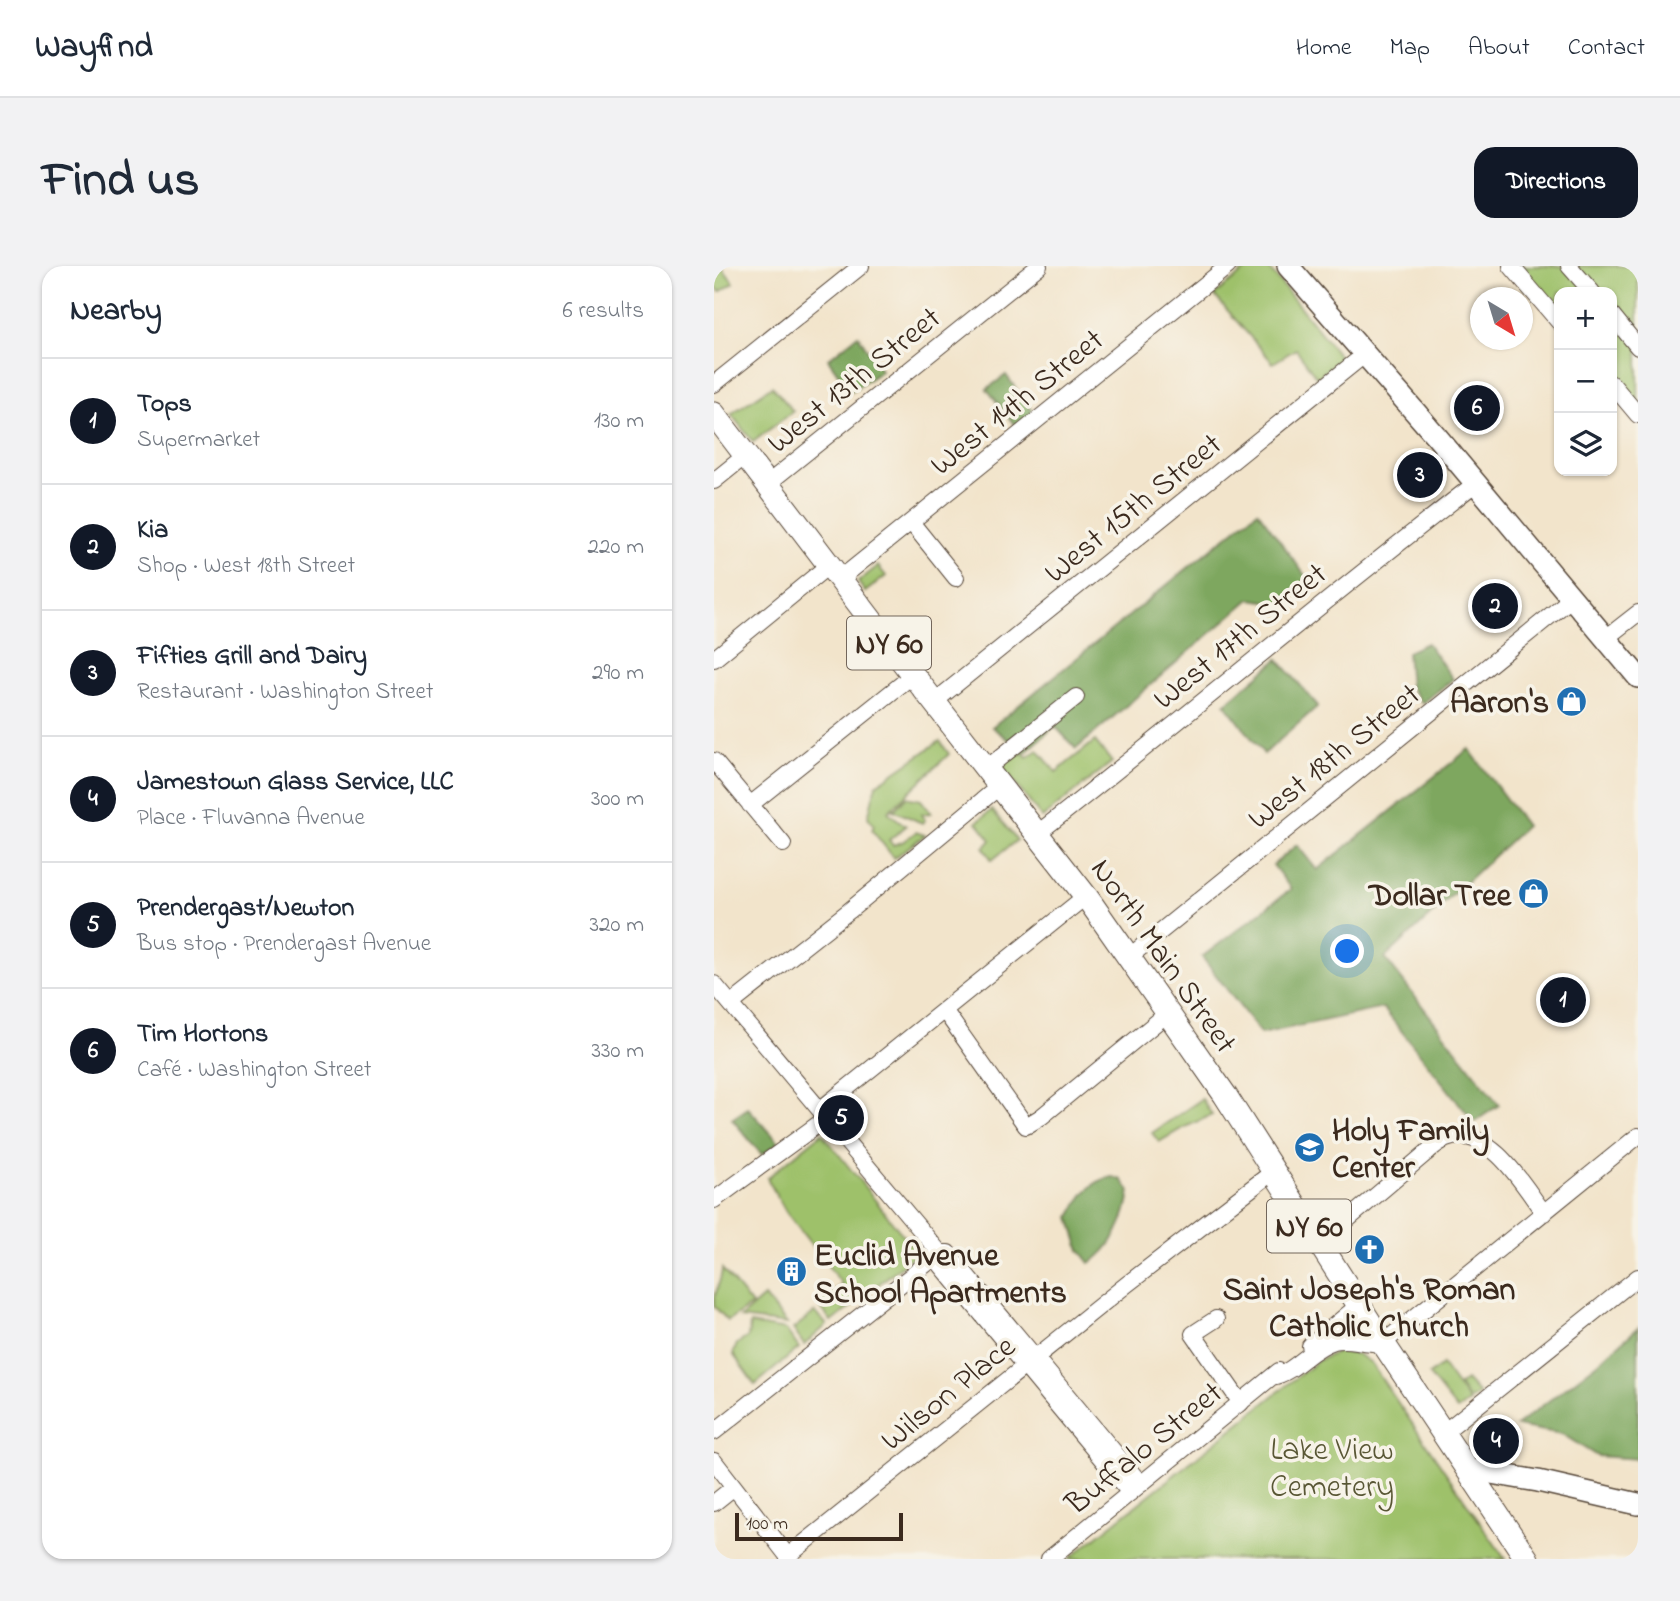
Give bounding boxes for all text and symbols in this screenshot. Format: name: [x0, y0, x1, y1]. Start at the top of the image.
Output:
text: Wayfind: [35, 24, 153, 72]
text: Home: [1296, 31, 1352, 66]
text: Map: [1390, 31, 1430, 66]
text: About: [1468, 31, 1530, 66]
text: Contact: [1568, 31, 1645, 66]
text: Find us: [42, 146, 199, 218]
button: Directions: [1474, 147, 1638, 218]
north arrow: [1470, 287, 1533, 350]
map controls: [1554, 287, 1617, 476]
button: +: [1554, 287, 1617, 350]
text: Nearby: [70, 290, 162, 334]
text: 6 results: [563, 295, 644, 328]
street label: West 13th Street: [758, 297, 953, 467]
street label: West 14th Street: [921, 319, 1116, 489]
button: −: [1554, 350, 1617, 413]
pin: 6: [1454, 382, 1500, 434]
text: Tops: [137, 386, 192, 424]
text: 1: [89, 405, 97, 438]
text: 130 m: [594, 405, 644, 438]
button: layers: [1554, 413, 1617, 476]
street label: West 15th Street: [1035, 423, 1234, 596]
text: Supermarket: [137, 424, 260, 457]
pin: 3: [1397, 449, 1443, 501]
text: Kia: [137, 512, 168, 550]
text: 2: [87, 531, 99, 564]
text: 220 m: [588, 531, 644, 564]
text: Shop · West 18th Street: [137, 550, 355, 583]
street label: West 17th Street: [1144, 553, 1339, 723]
pin: 2: [1472, 580, 1518, 632]
road number: NY 60: [847, 616, 931, 670]
text: Fifties Grill and Dairy: [137, 638, 367, 676]
text: 3: [88, 657, 98, 690]
text: 290 m: [592, 657, 644, 690]
street label: West 18th Street: [1238, 673, 1432, 842]
text: Restaurant · Washington Street: [137, 676, 433, 709]
place label: Aaron's: [1450, 681, 1549, 728]
shop icon: Aaron's: [1555, 684, 1589, 718]
text: Jamestown Glass Service, LLC: [137, 764, 454, 802]
text: 4: [88, 783, 98, 816]
text: 300 m: [591, 783, 644, 816]
text: Place · Fluvanna Avenue: [137, 802, 365, 835]
street label: North Main Street: [1077, 850, 1247, 1064]
place label: Dollar Tree: [1367, 874, 1513, 921]
shop icon: Dollar Tree: [1517, 877, 1551, 911]
text: Prendergast/Newton: [137, 890, 354, 928]
text: 5: [86, 909, 100, 942]
text: 320 m: [590, 909, 644, 942]
text: Bus stop · Prendergast Avenue: [137, 928, 431, 961]
your location: [1330, 934, 1364, 968]
pin: 1: [1540, 974, 1586, 1026]
text: Tim Hortons: [137, 1016, 268, 1054]
text: 6: [88, 1035, 98, 1068]
text: 330 m: [591, 1035, 644, 1068]
text: Café · Washington Street: [137, 1054, 372, 1087]
pin: 5: [818, 1092, 864, 1144]
place label: Holy Family Center: [1332, 1109, 1489, 1193]
school or university icon: Holy Family Center: [1292, 1130, 1326, 1164]
road number: NY 60: [1267, 1200, 1351, 1252]
church icon: Saint Joseph's Roman Catholic Church: [1352, 1232, 1386, 1266]
place label: Euclid Avenue School Apartments: [814, 1234, 1067, 1318]
building icon: Euclid Avenue School Apartments: [774, 1255, 808, 1289]
place label: Saint Joseph's Roman Catholic Church: [1223, 1268, 1515, 1352]
street label: Wilson Place: [871, 1325, 1027, 1464]
street label: Buffalo Street: [1056, 1371, 1234, 1529]
pin: 4: [1473, 1415, 1519, 1467]
park label: Lake View Cemetery: [1270, 1428, 1394, 1512]
scale bar: [735, 1510, 903, 1542]
text: 100 m: [746, 1511, 788, 1538]

